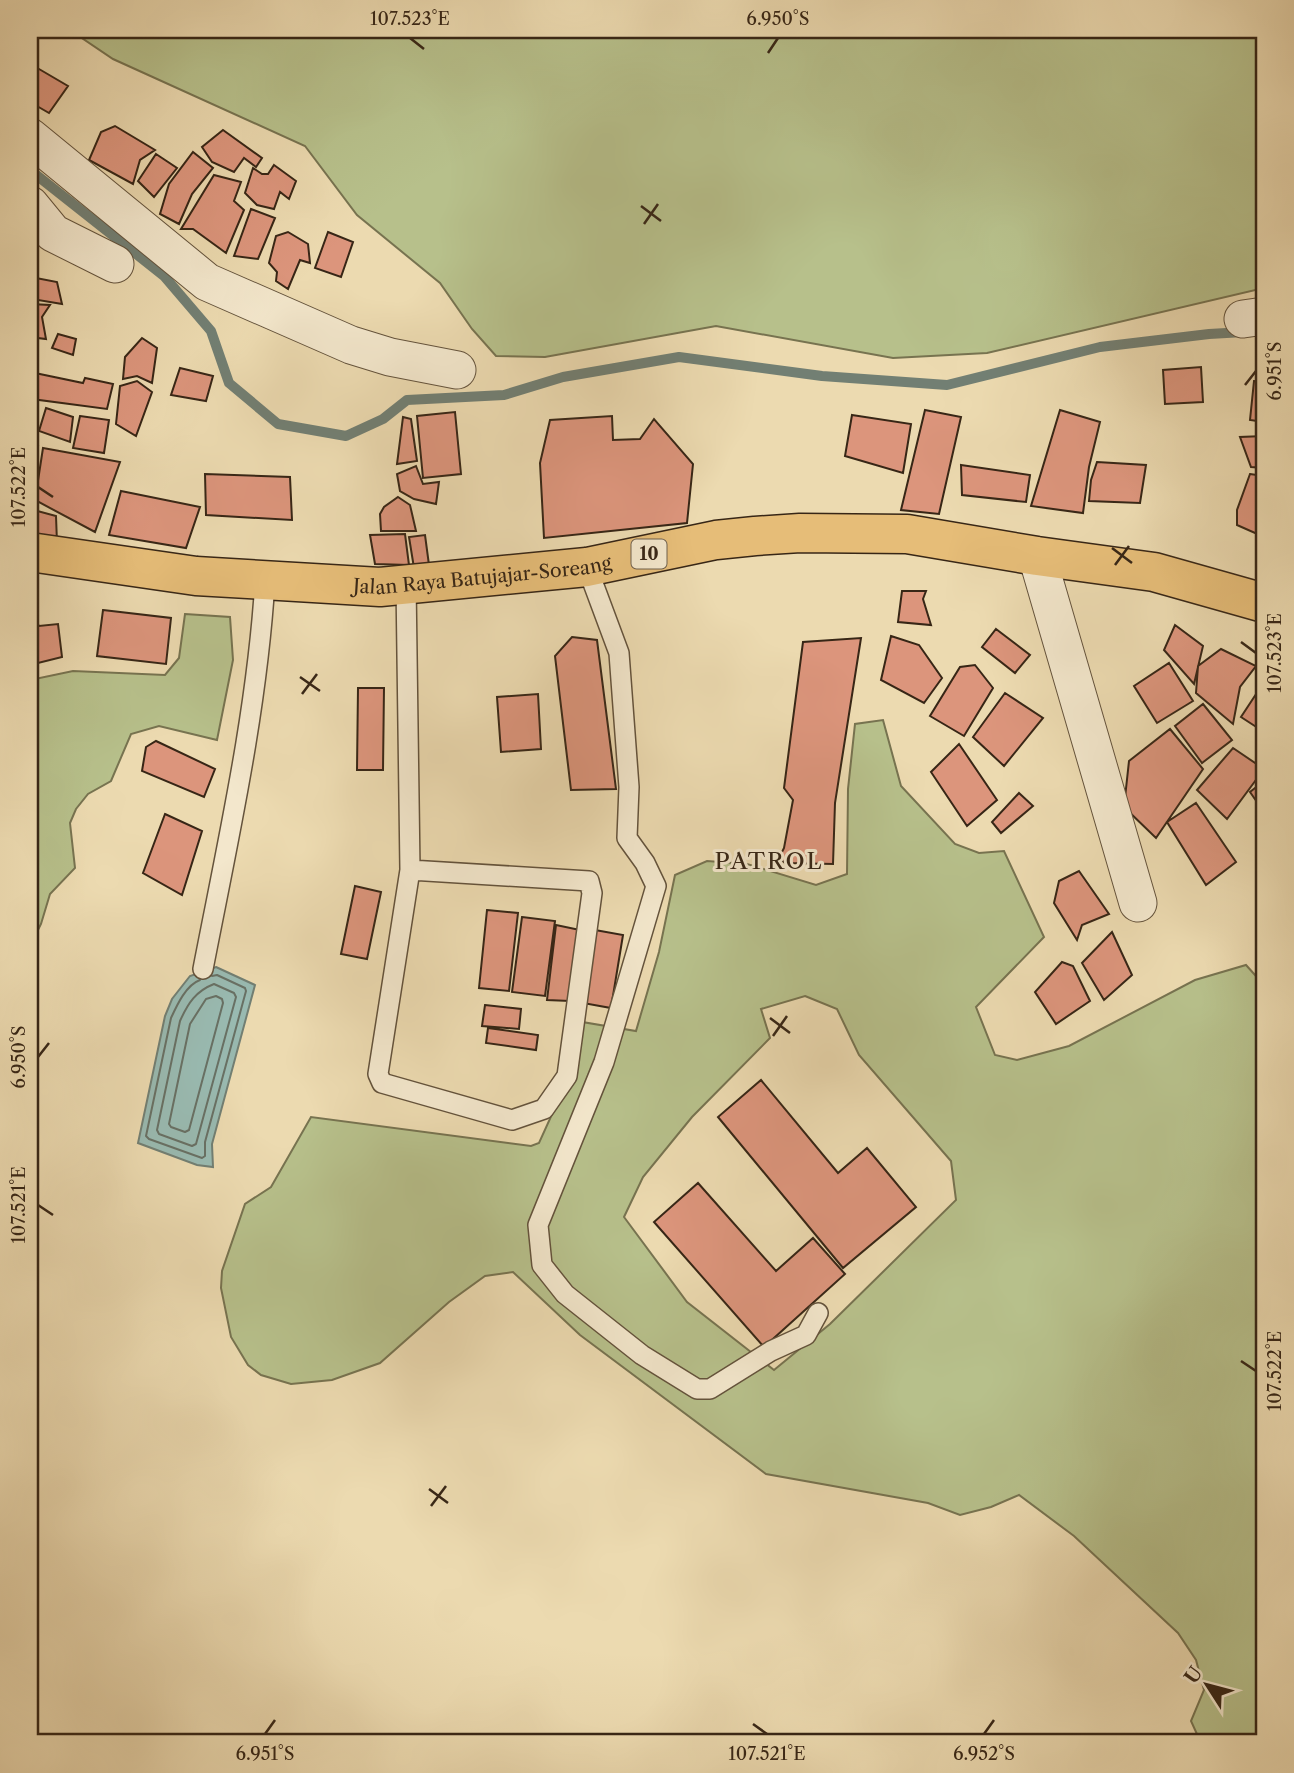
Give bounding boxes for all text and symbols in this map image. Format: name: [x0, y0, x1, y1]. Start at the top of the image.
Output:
text: 107.523°E: [370, 8, 450, 30]
text: 6.950°S: [746, 8, 810, 30]
text: 6.951°S: [1264, 341, 1286, 401]
text: 107.522°E: [8, 447, 30, 527]
road number: 10: [632, 540, 666, 568]
street label: Jalan Raya Batujajar-Soreang: [349, 551, 615, 599]
text: 107.523°E: [1264, 613, 1286, 693]
district label: PATROL: [714, 847, 824, 875]
text: 6.950°S: [8, 1025, 30, 1089]
text: 107.521°E: [8, 1166, 30, 1244]
text: 107.522°E: [1264, 1331, 1286, 1411]
north arrow: [1172, 1650, 1242, 1720]
text: U: [1180, 1662, 1208, 1688]
text: 6.951°S: [235, 1743, 295, 1765]
text: 107.521°E: [728, 1743, 806, 1765]
text: 6.952°S: [953, 1743, 1015, 1765]

